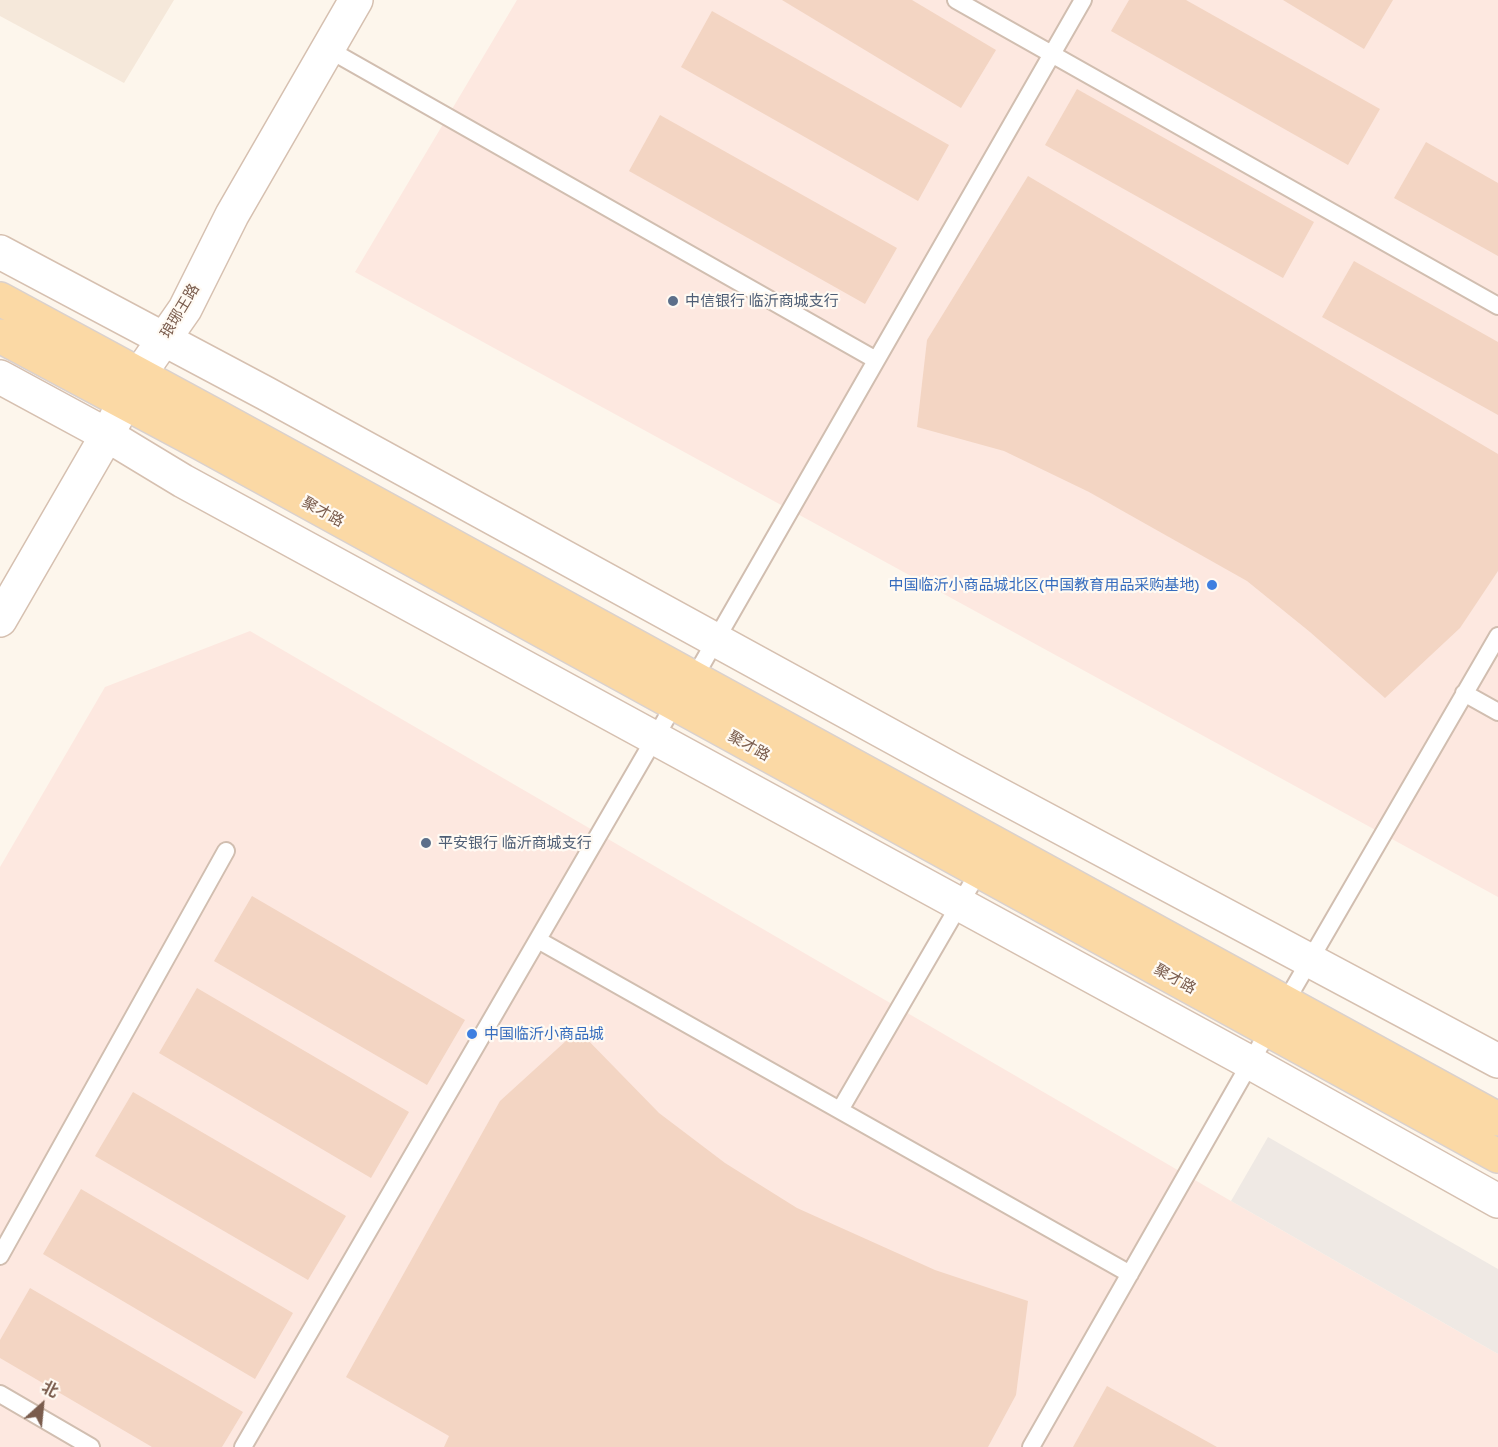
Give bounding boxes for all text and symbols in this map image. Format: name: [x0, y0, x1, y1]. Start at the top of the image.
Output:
street label: 琅琊王路: [157, 281, 203, 341]
place label: 中信银行 临沂商城支行: [685, 292, 839, 310]
marker: 中信银行 临沂商城支行: [666, 294, 680, 308]
street label: 聚才路: [299, 493, 347, 531]
place label: 中国临沂小商品城北区(中国教育用品采购基地): [889, 576, 1200, 594]
marker: 中国临沂小商品城北区(中国教育用品采购基地): [1205, 578, 1219, 592]
street label: 聚才路: [725, 727, 773, 765]
place label: 平安银行 临沂商城支行: [438, 834, 592, 852]
marker: 平安银行 临沂商城支行: [419, 836, 433, 850]
street label: 聚才路: [1151, 960, 1199, 998]
place label: 中国临沂小商品城: [484, 1025, 604, 1043]
marker: 中国临沂小商品城: [465, 1027, 479, 1041]
north arrow: [12, 1375, 72, 1435]
text: 北: [38, 1376, 62, 1402]

